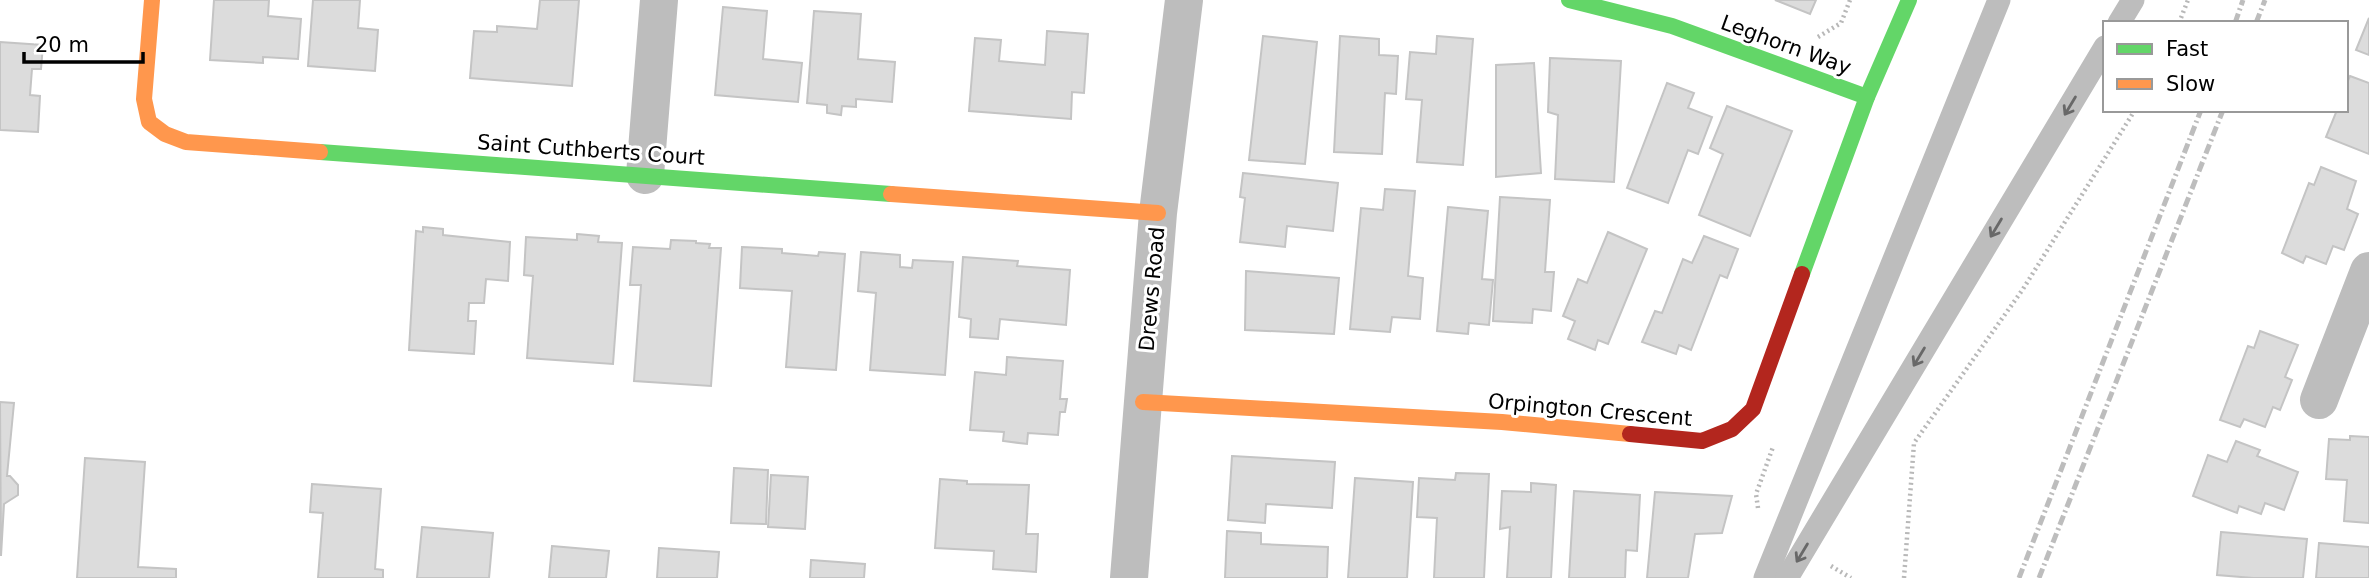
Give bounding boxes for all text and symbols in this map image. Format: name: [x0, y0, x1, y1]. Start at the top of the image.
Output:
street label: Leghorn Way: [1718, 10, 1854, 80]
scale bar: [24, 21, 144, 65]
legend: [2103, 21, 2348, 112]
text: 20 m: [35, 33, 89, 57]
text: Fast: [2166, 37, 2208, 61]
text: Slow: [2166, 72, 2215, 96]
one-way arrow: [2062, 95, 2076, 115]
street label: Saint Cuthberts Court: [476, 130, 706, 170]
one-way arrow: [1989, 217, 2003, 237]
street label: Drews Road: [1135, 226, 1169, 352]
one-way arrow: [1911, 347, 1925, 367]
street label: Orpington Crescent: [1487, 389, 1693, 431]
one-way arrow: [1795, 542, 1809, 562]

